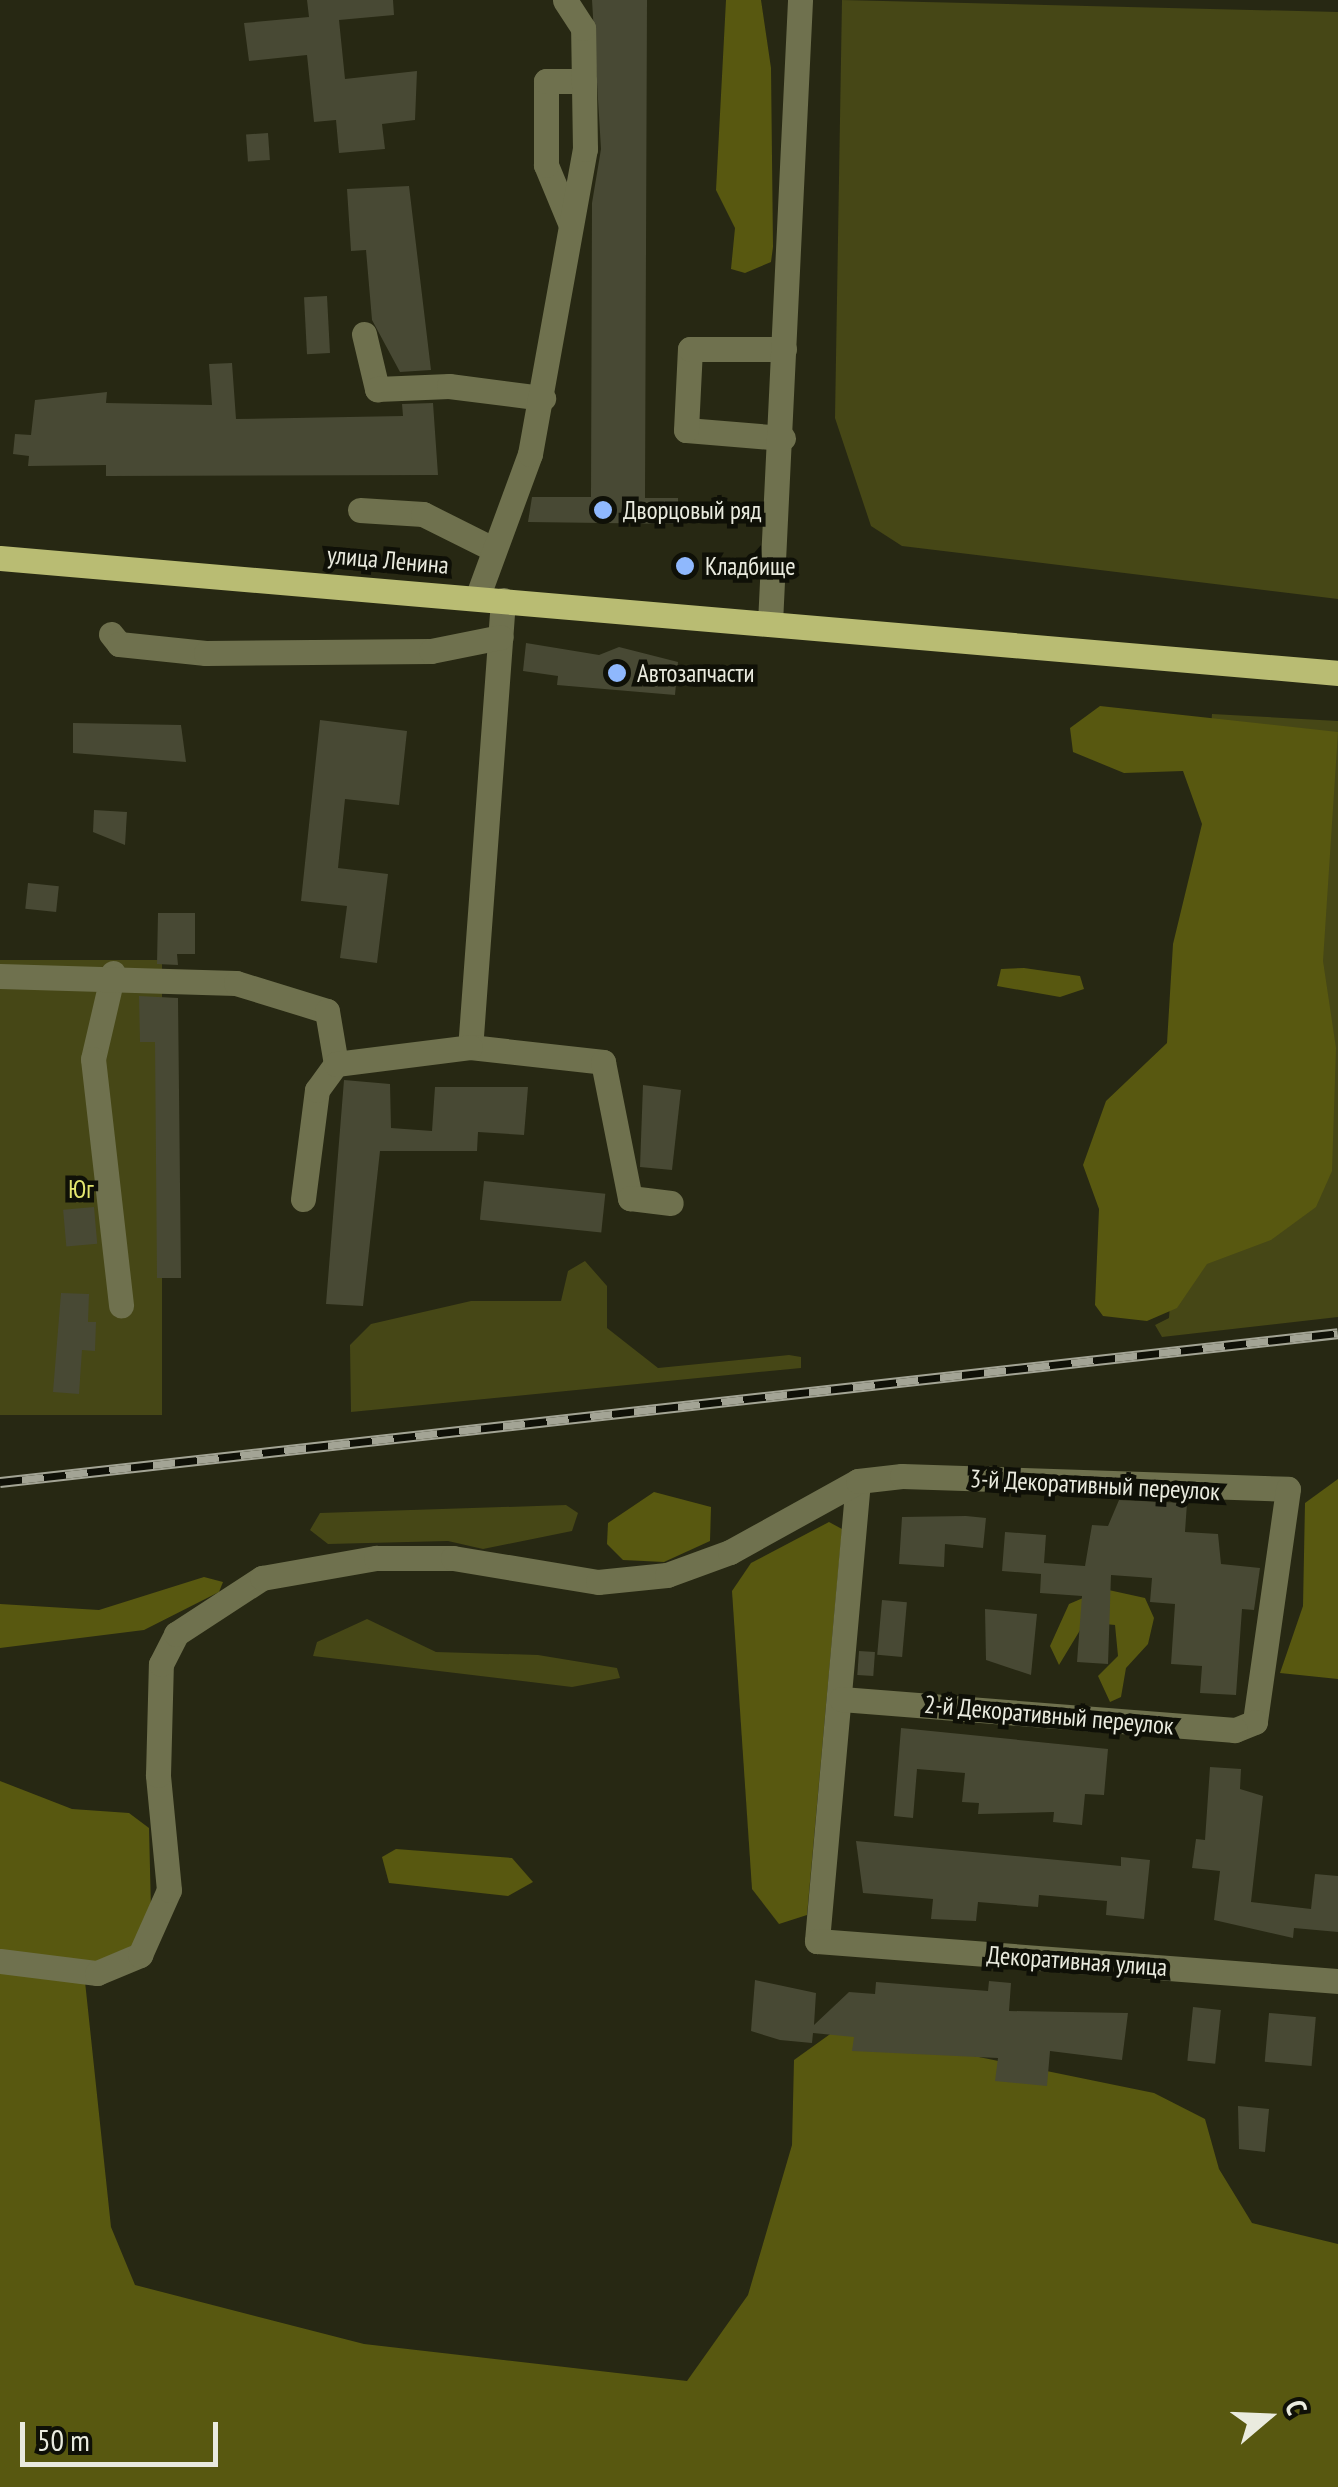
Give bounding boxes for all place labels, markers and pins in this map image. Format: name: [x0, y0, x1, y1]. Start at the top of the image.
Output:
place label: Дворцовый ряд: [623, 495, 761, 525]
marker: Дворцовый ряд: [592, 499, 614, 521]
place label: Кладбище: [705, 551, 796, 581]
marker: Кладбище: [674, 555, 696, 577]
place label: Автозапчасти: [637, 658, 754, 688]
marker: Автозапчасти: [606, 662, 628, 684]

